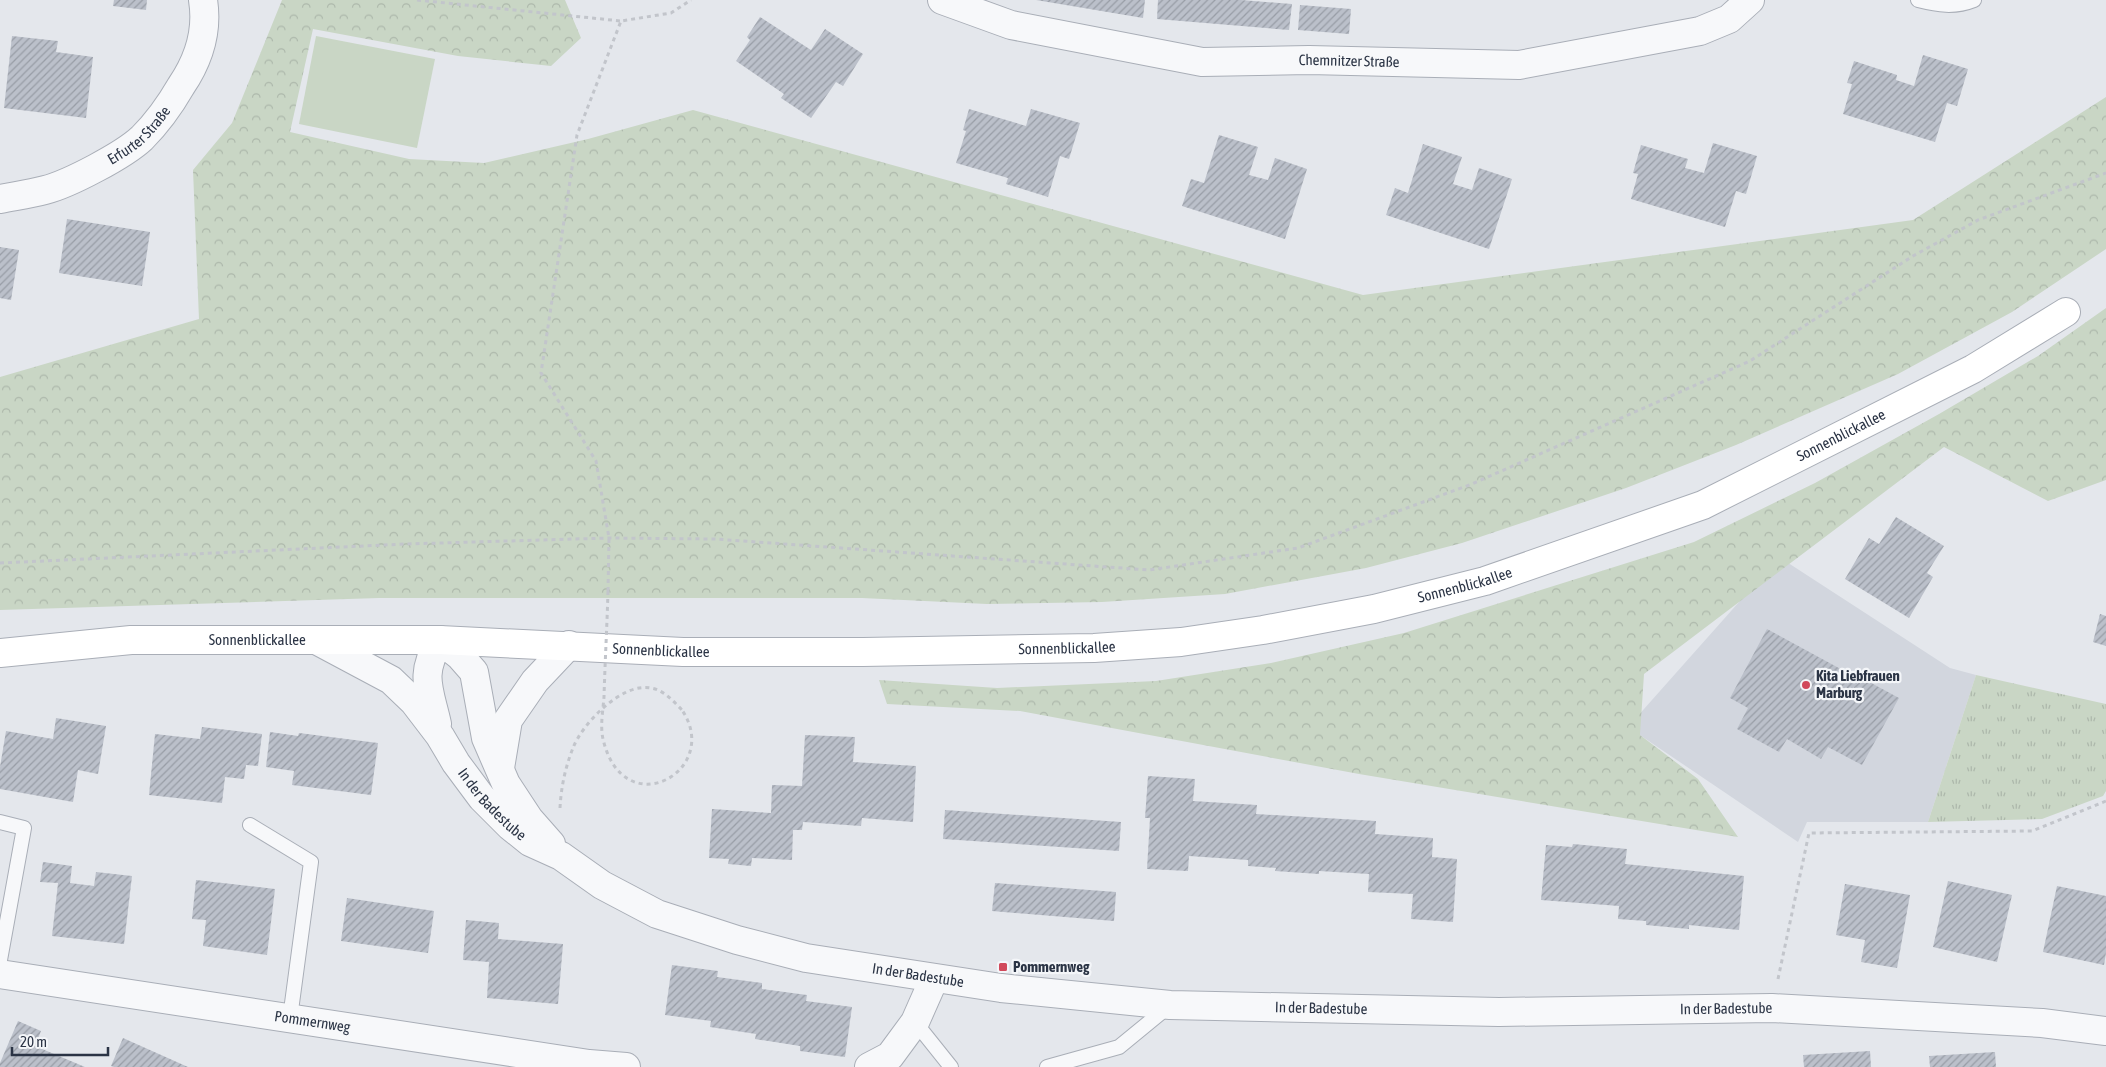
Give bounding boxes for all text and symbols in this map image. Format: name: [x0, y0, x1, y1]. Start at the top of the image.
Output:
street label: Chemnitzer Straße: [1298, 51, 1400, 70]
street label: Erfurter Straße: [104, 103, 174, 168]
street label: Sonnenblickallee: [1794, 405, 1888, 464]
street label: Sonnenblickallee: [1416, 563, 1514, 606]
street label: Sonnenblickallee: [209, 631, 306, 648]
street label: Sonnenblickallee: [1018, 638, 1116, 657]
street label: Sonnenblickallee: [612, 640, 710, 660]
place label: Kita Liebfrauen Marburg: [1816, 667, 1900, 701]
marker: Kita Liebfrauen Marburg: [1800, 679, 1812, 691]
street label: In der Badestube: [455, 765, 530, 844]
place label: Pommernweg: [1013, 958, 1090, 975]
street label: In der Badestube: [871, 959, 965, 990]
marker: Pommernweg: [997, 961, 1009, 973]
street label: In der Badestube: [1275, 998, 1368, 1017]
street label: In der Badestube: [1680, 999, 1773, 1017]
street label: Pommernweg: [273, 1007, 352, 1035]
scale bar: [12, 1024, 109, 1056]
text: 20 m: [20, 1033, 47, 1050]

